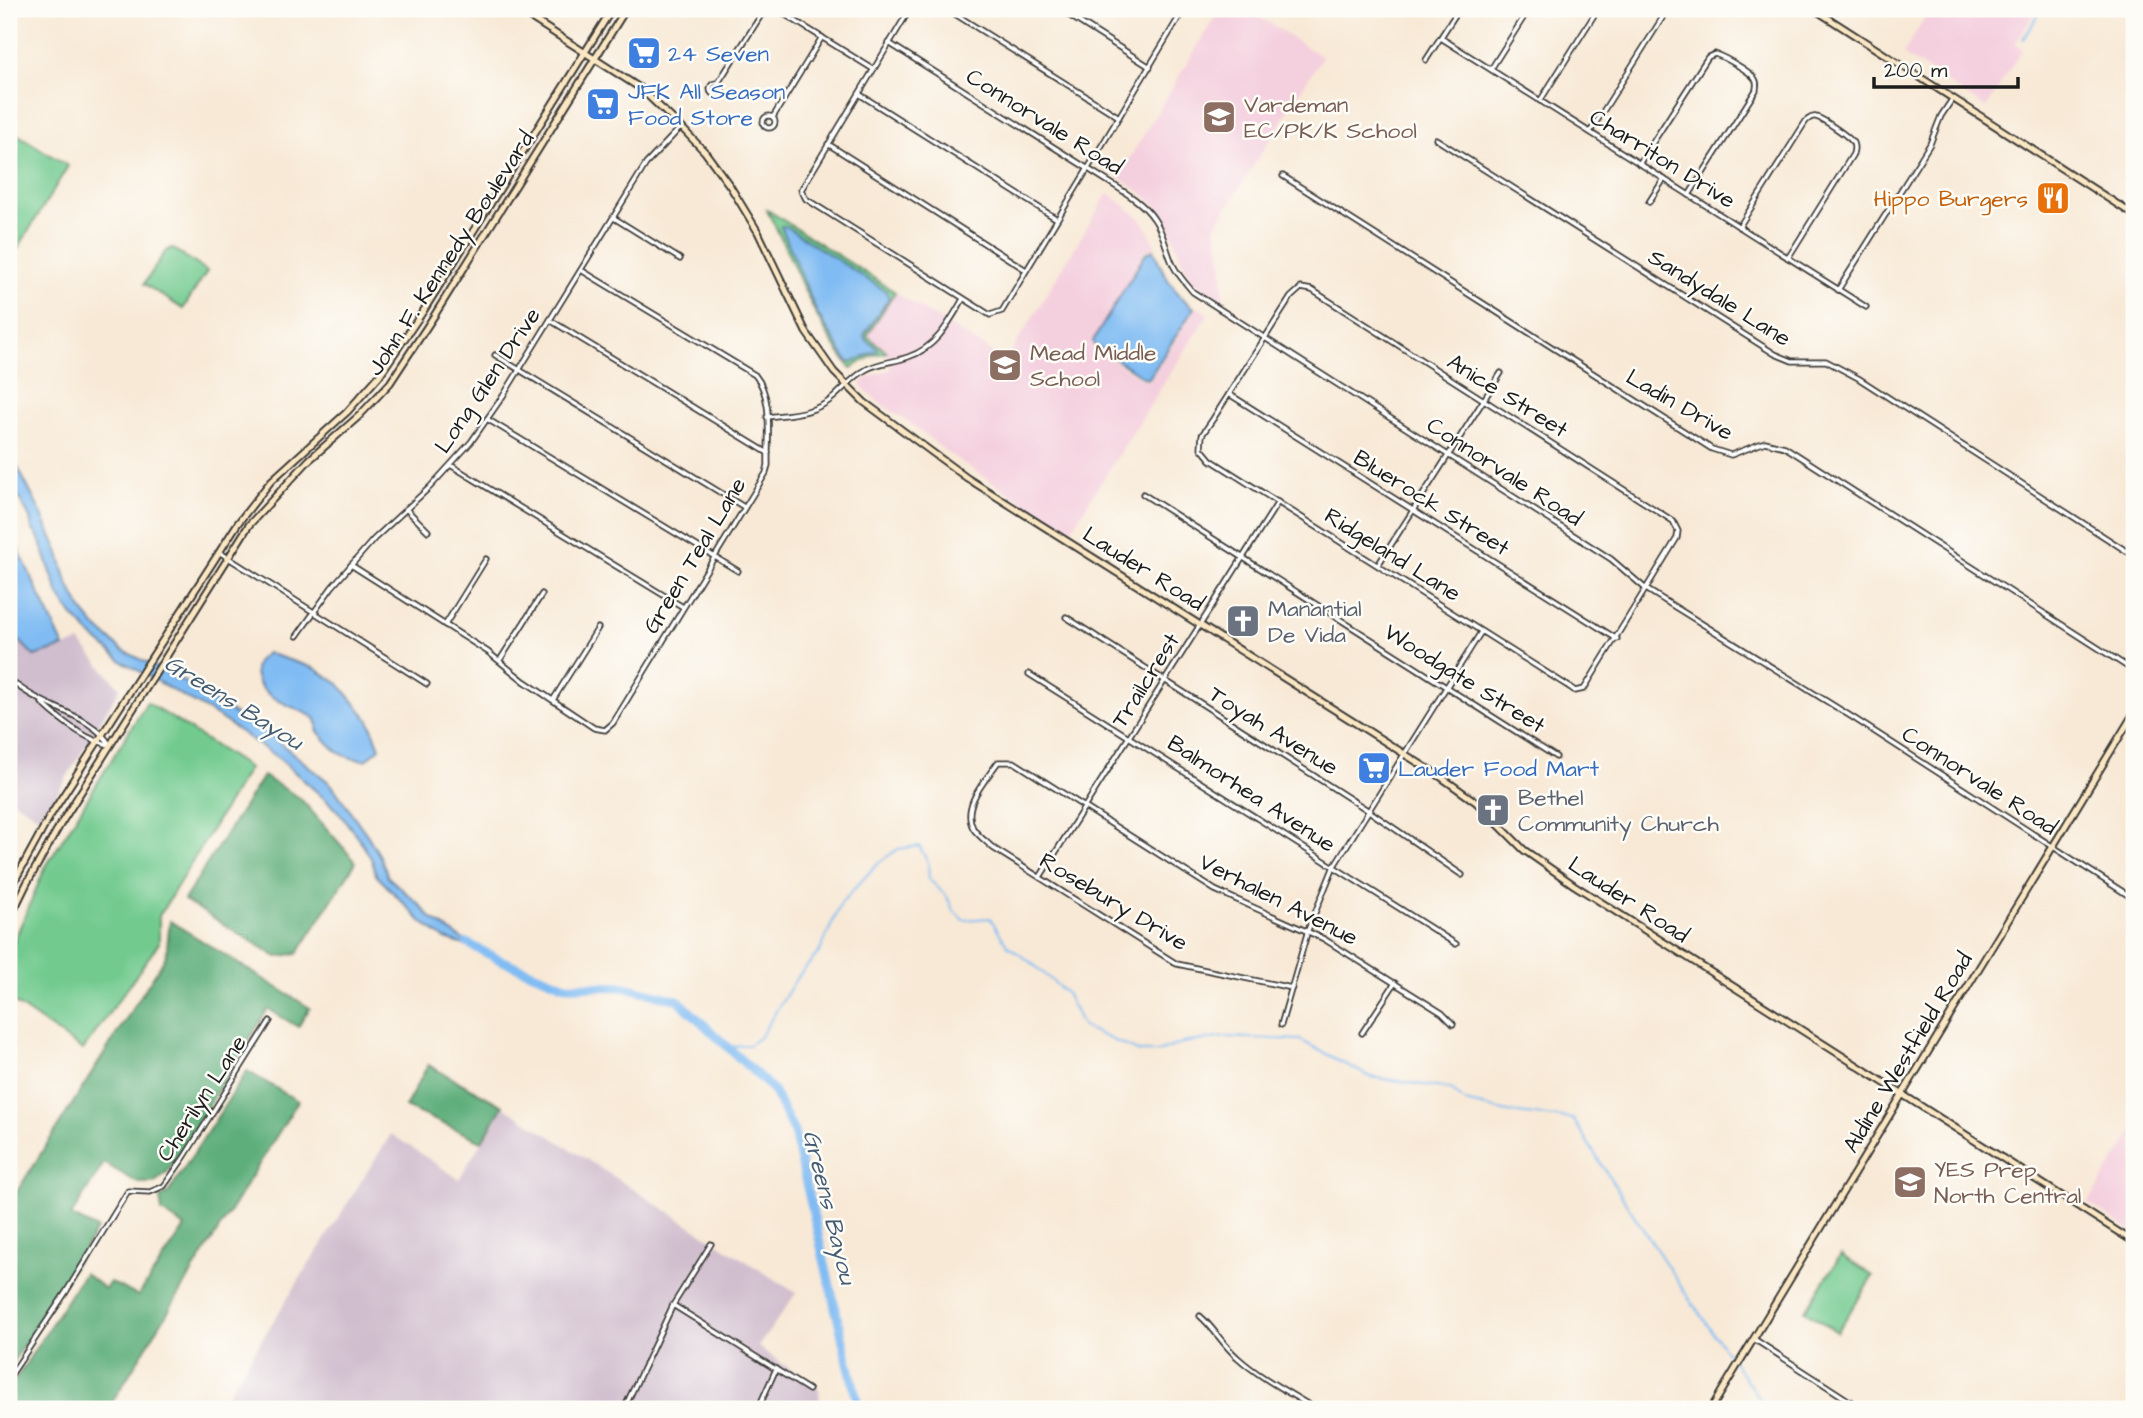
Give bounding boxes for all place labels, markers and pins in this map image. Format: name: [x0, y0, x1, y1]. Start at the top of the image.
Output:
supermarket icon: 24 Seven: [625, 34, 663, 72]
place label: 24 Seven: [668, 38, 769, 70]
place label: JFK All Season Food Store: [628, 76, 785, 134]
supermarket icon: JFK All Season Food Store: [584, 85, 622, 123]
place label: Vardeman EC/PK/K School: [1244, 89, 1417, 147]
school or university icon: Vardeman EC/PK/K School: [1200, 98, 1238, 136]
restaurant icon: Hippo Burgers: [2034, 179, 2072, 217]
place label: Hippo Burgers: [1874, 183, 2028, 216]
place label: Mead Middle School: [1030, 337, 1156, 395]
school or university icon: Mead Middle School: [986, 346, 1024, 384]
place label: Manantial De Vida: [1268, 593, 1362, 651]
church icon: Manantial De Vida: [1224, 602, 1262, 640]
supermarket icon: Lauder Food Mart: [1355, 749, 1393, 787]
place label: Lauder Food Mart: [1398, 753, 1600, 785]
place label: Bethel Community Church: [1518, 782, 1719, 841]
church icon: Bethel Community Church: [1474, 791, 1512, 829]
place label: YES Prep North Central: [1934, 1154, 2081, 1212]
school or university icon: YES Prep North Central: [1891, 1163, 1929, 1201]

